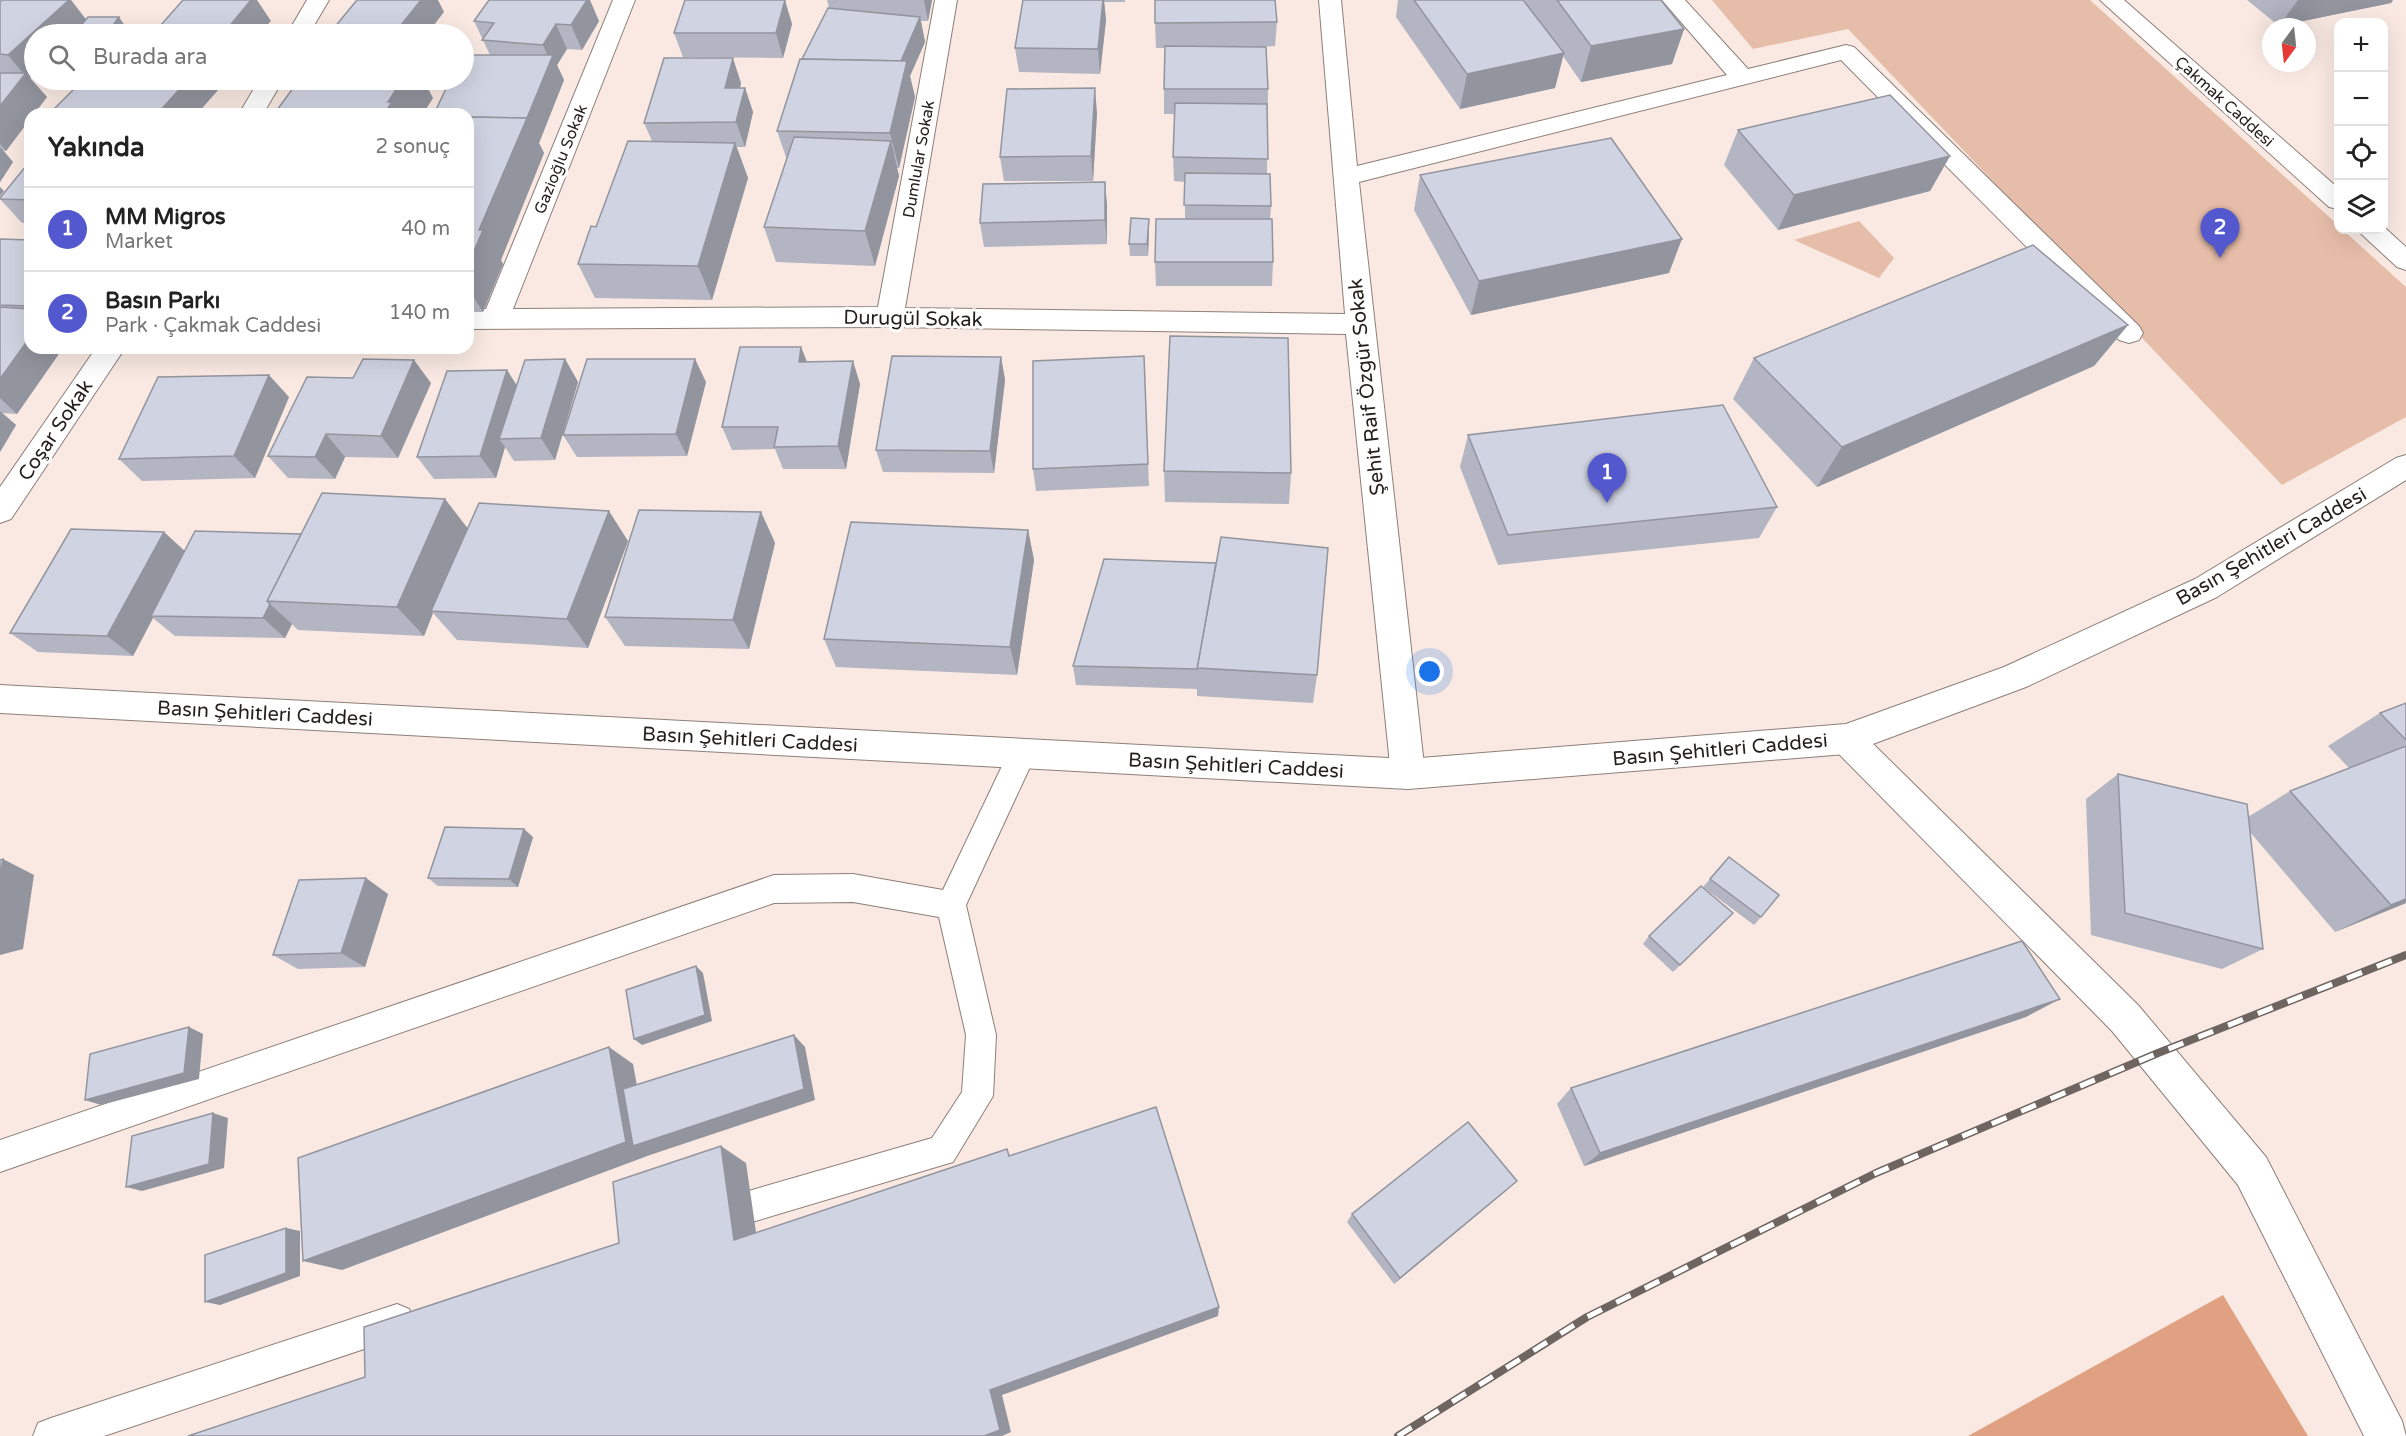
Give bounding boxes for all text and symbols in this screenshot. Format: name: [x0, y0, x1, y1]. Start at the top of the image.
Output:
north arrow: [2262, 18, 2316, 72]
map controls: [2334, 18, 2388, 234]
button: +: [2334, 18, 2388, 72]
search box: [24, 24, 474, 90]
icon: search: [45, 41, 78, 74]
text: Burada ara: [93, 44, 207, 70]
street label: Çakmak Caddesi: [2171, 52, 2278, 151]
button: −: [2334, 72, 2388, 126]
street label: Dumlular Sokak: [899, 98, 939, 220]
street label: Gazioğlu Sokak: [530, 101, 592, 217]
button: locate: [2334, 126, 2388, 180]
text: Yakında: [48, 132, 145, 163]
text: 2 sonuç: [376, 135, 450, 159]
button: layers: [2334, 180, 2388, 234]
text: MM Migros: [105, 204, 226, 230]
pin: 2: [2200, 208, 2240, 258]
text: 1: [61, 217, 74, 241]
text: 40 m: [401, 217, 450, 241]
text: Market: [105, 230, 173, 254]
street label: Şehit Raif Özgür Sokak: [1343, 277, 1390, 497]
text: Basın Parkı: [105, 288, 220, 314]
text: 2: [61, 301, 74, 325]
text: 140 m: [389, 301, 450, 325]
street label: Durugül Sokak: [843, 306, 983, 332]
text: Park · Çakmak Caddesi: [105, 314, 321, 338]
street label: Coşar Sokak: [13, 375, 98, 486]
pin: 1: [1588, 454, 1626, 503]
street label: Basın Şehitleri Caddesi: [2172, 482, 2371, 611]
your location: [1415, 657, 1444, 686]
street label: Basın Şehitleri Caddesi: [157, 696, 373, 732]
street label: Basın Şehitleri Caddesi: [642, 722, 858, 758]
street label: Basın Şehitleri Caddesi: [1611, 729, 1829, 771]
street label: Basın Şehitleri Caddesi: [1128, 748, 1344, 784]

